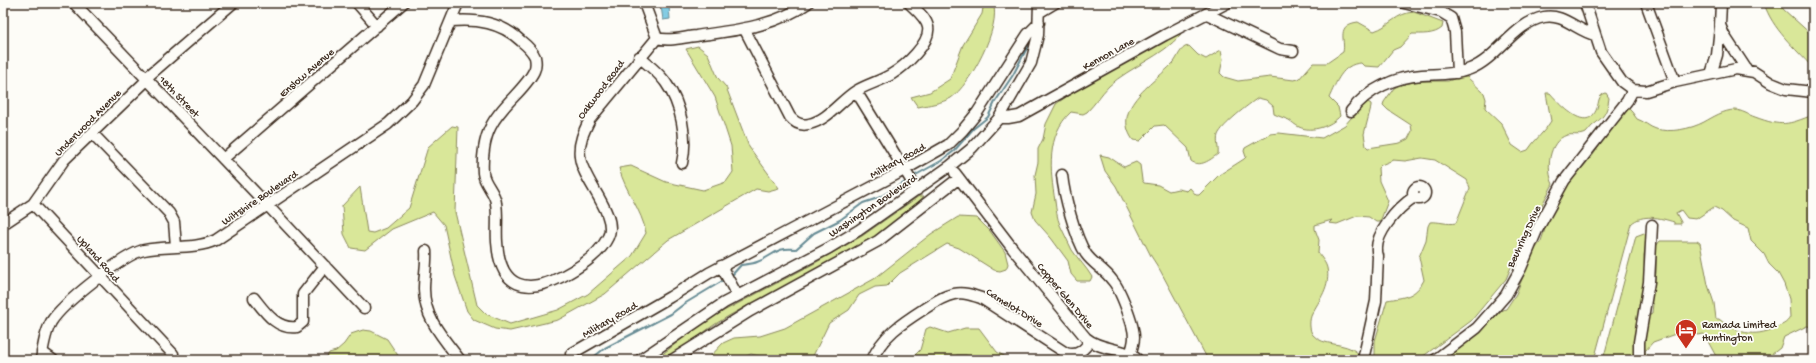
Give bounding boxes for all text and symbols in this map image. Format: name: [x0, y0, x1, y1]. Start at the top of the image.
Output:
street label: Kennon Lane: [1081, 36, 1137, 74]
street label: Enslow Avenue: [278, 46, 337, 101]
street label: Oakwood Road: [576, 57, 629, 122]
street label: 18th Street: [155, 74, 202, 122]
street label: Underwood Avenue: [52, 87, 125, 159]
street label: Military Road: [868, 141, 929, 182]
street label: Wiltshire Boulevard: [220, 168, 302, 229]
street label: Washington Boulevard: [827, 172, 921, 240]
street label: Beuhring Drive: [1505, 204, 1544, 271]
street label: Upland Road: [73, 234, 123, 286]
street label: Copper Glen Drive: [1034, 261, 1095, 332]
street label: Camelot Drive: [983, 286, 1045, 331]
street label: Military Road: [580, 299, 641, 341]
hotel icon: Ramada Limited Huntington: [1673, 317, 1699, 350]
place label: Ramada Limited Huntington: [1702, 320, 1778, 345]

